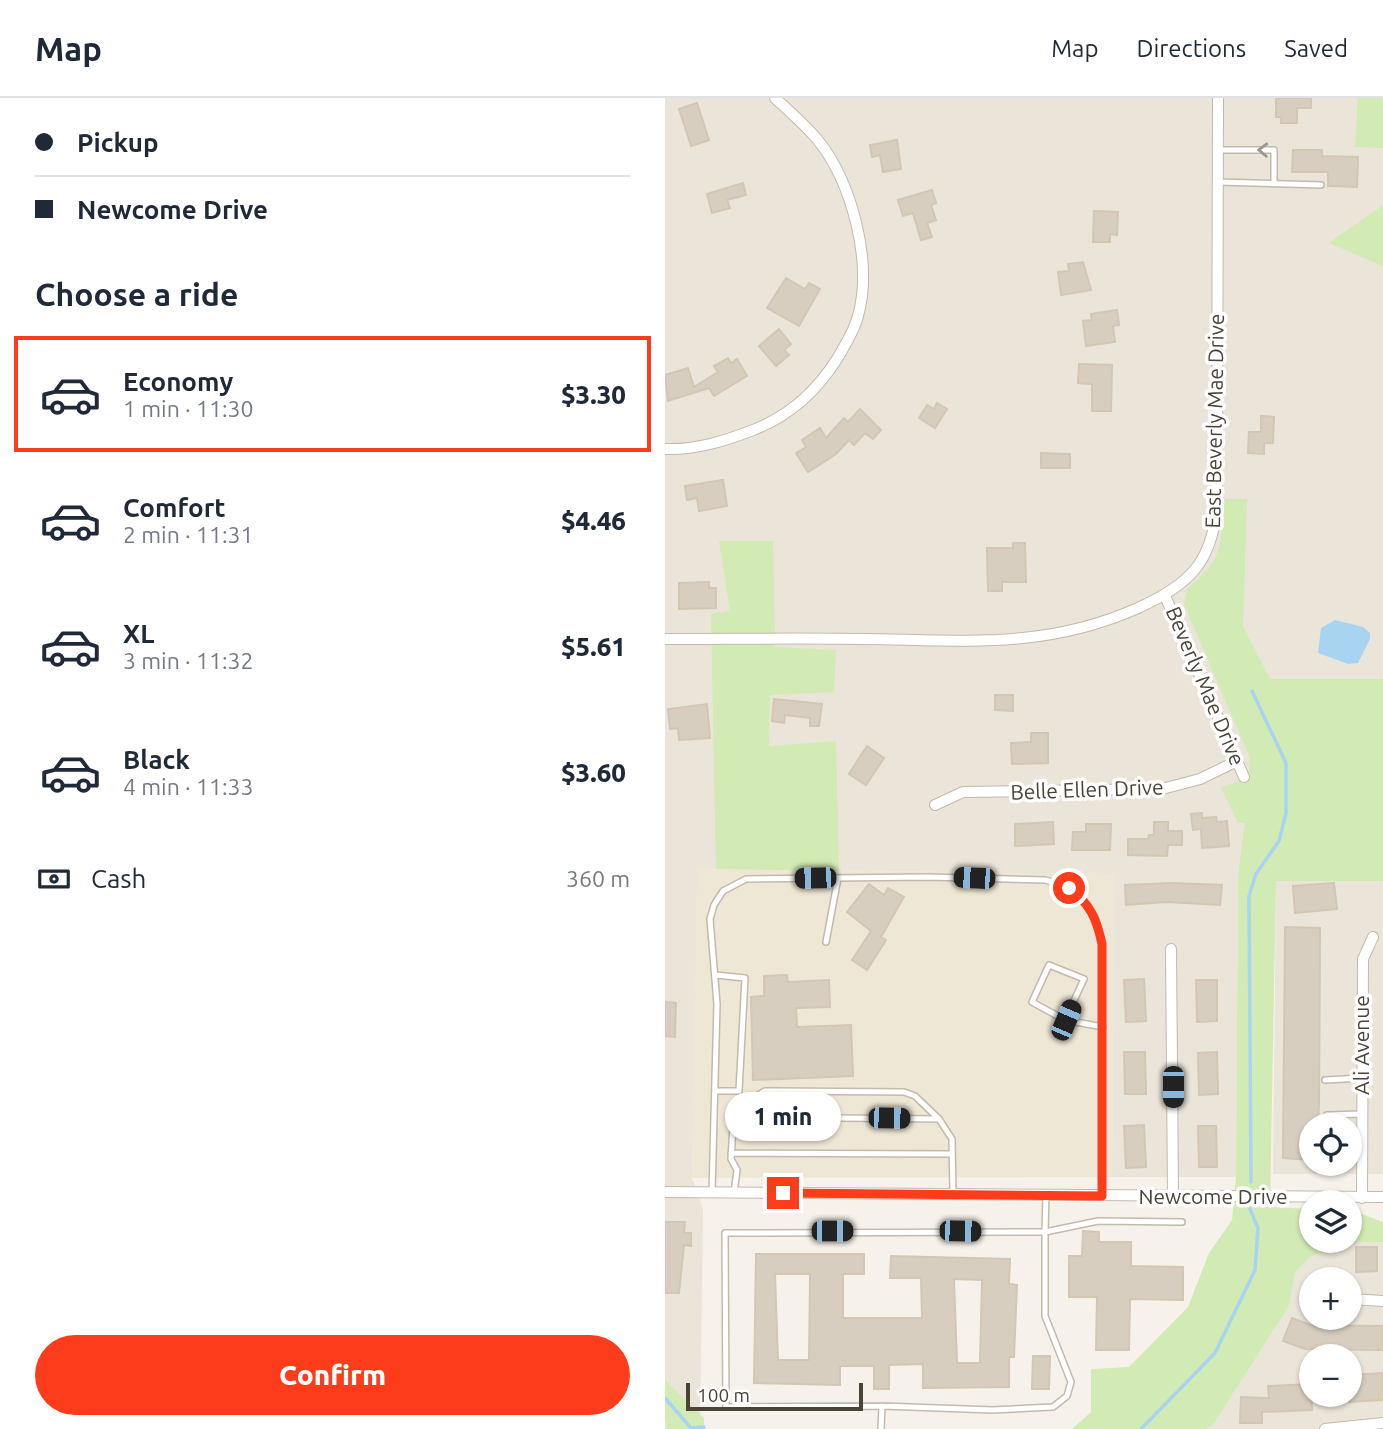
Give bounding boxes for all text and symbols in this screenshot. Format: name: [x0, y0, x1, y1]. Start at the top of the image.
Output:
text: Map: [35, 30, 102, 67]
text: Map: [1051, 35, 1098, 62]
text: Directions: [1136, 35, 1246, 62]
text: Saved: [1284, 35, 1348, 62]
text: Pickup: [77, 128, 159, 157]
one-way arrow: [1257, 143, 1268, 158]
text: Newcome Drive: [77, 195, 268, 224]
text: Choose a ride: [35, 276, 238, 312]
street label: East Beverly Mae Drive: [1200, 313, 1228, 529]
icon: car: [39, 363, 102, 426]
text: Economy: [123, 367, 233, 396]
text: $3.30: [561, 380, 626, 409]
text: 1 min · 11:30: [123, 396, 254, 421]
icon: car: [39, 489, 102, 552]
text: Comfort: [123, 493, 226, 522]
text: $4.46: [561, 506, 626, 535]
text: 2 min · 11:31: [123, 522, 254, 547]
street label: Beverly Mae Drive: [1162, 603, 1250, 769]
icon: car: [39, 615, 102, 678]
text: XL: [123, 619, 154, 648]
text: $5.61: [561, 632, 626, 661]
text: 3 min · 11:32: [123, 648, 254, 673]
icon: car: [39, 741, 102, 804]
text: Black: [123, 745, 190, 774]
text: $3.60: [561, 758, 626, 787]
text: 4 min · 11:33: [123, 774, 254, 799]
street label: Belle Ellen Drive: [1010, 774, 1164, 804]
icon: cash: [35, 860, 73, 898]
text: Cash: [91, 864, 146, 893]
text: 360 m: [566, 866, 630, 891]
car: [794, 867, 837, 889]
car: [953, 867, 996, 889]
route start: [1053, 872, 1085, 904]
street label: Ali Avenue: [1349, 995, 1373, 1095]
car: [1049, 997, 1084, 1043]
car: [1163, 1066, 1184, 1108]
callout: 1 min: [725, 1091, 841, 1140]
text: 1 min: [754, 1104, 812, 1129]
car: [868, 1107, 911, 1129]
map controls: [1299, 1113, 1362, 1407]
button: locate: [1299, 1113, 1362, 1176]
route end: [767, 1177, 799, 1209]
street label: Newcome Drive: [1138, 1184, 1288, 1208]
button: layers: [1299, 1190, 1362, 1253]
car: [939, 1220, 982, 1242]
car: [812, 1221, 854, 1242]
button: +: [1299, 1267, 1362, 1330]
button: Confirm: [35, 1335, 630, 1415]
button: −: [1299, 1344, 1362, 1407]
scale bar: [686, 1380, 863, 1412]
text: 100 m: [697, 1384, 750, 1406]

